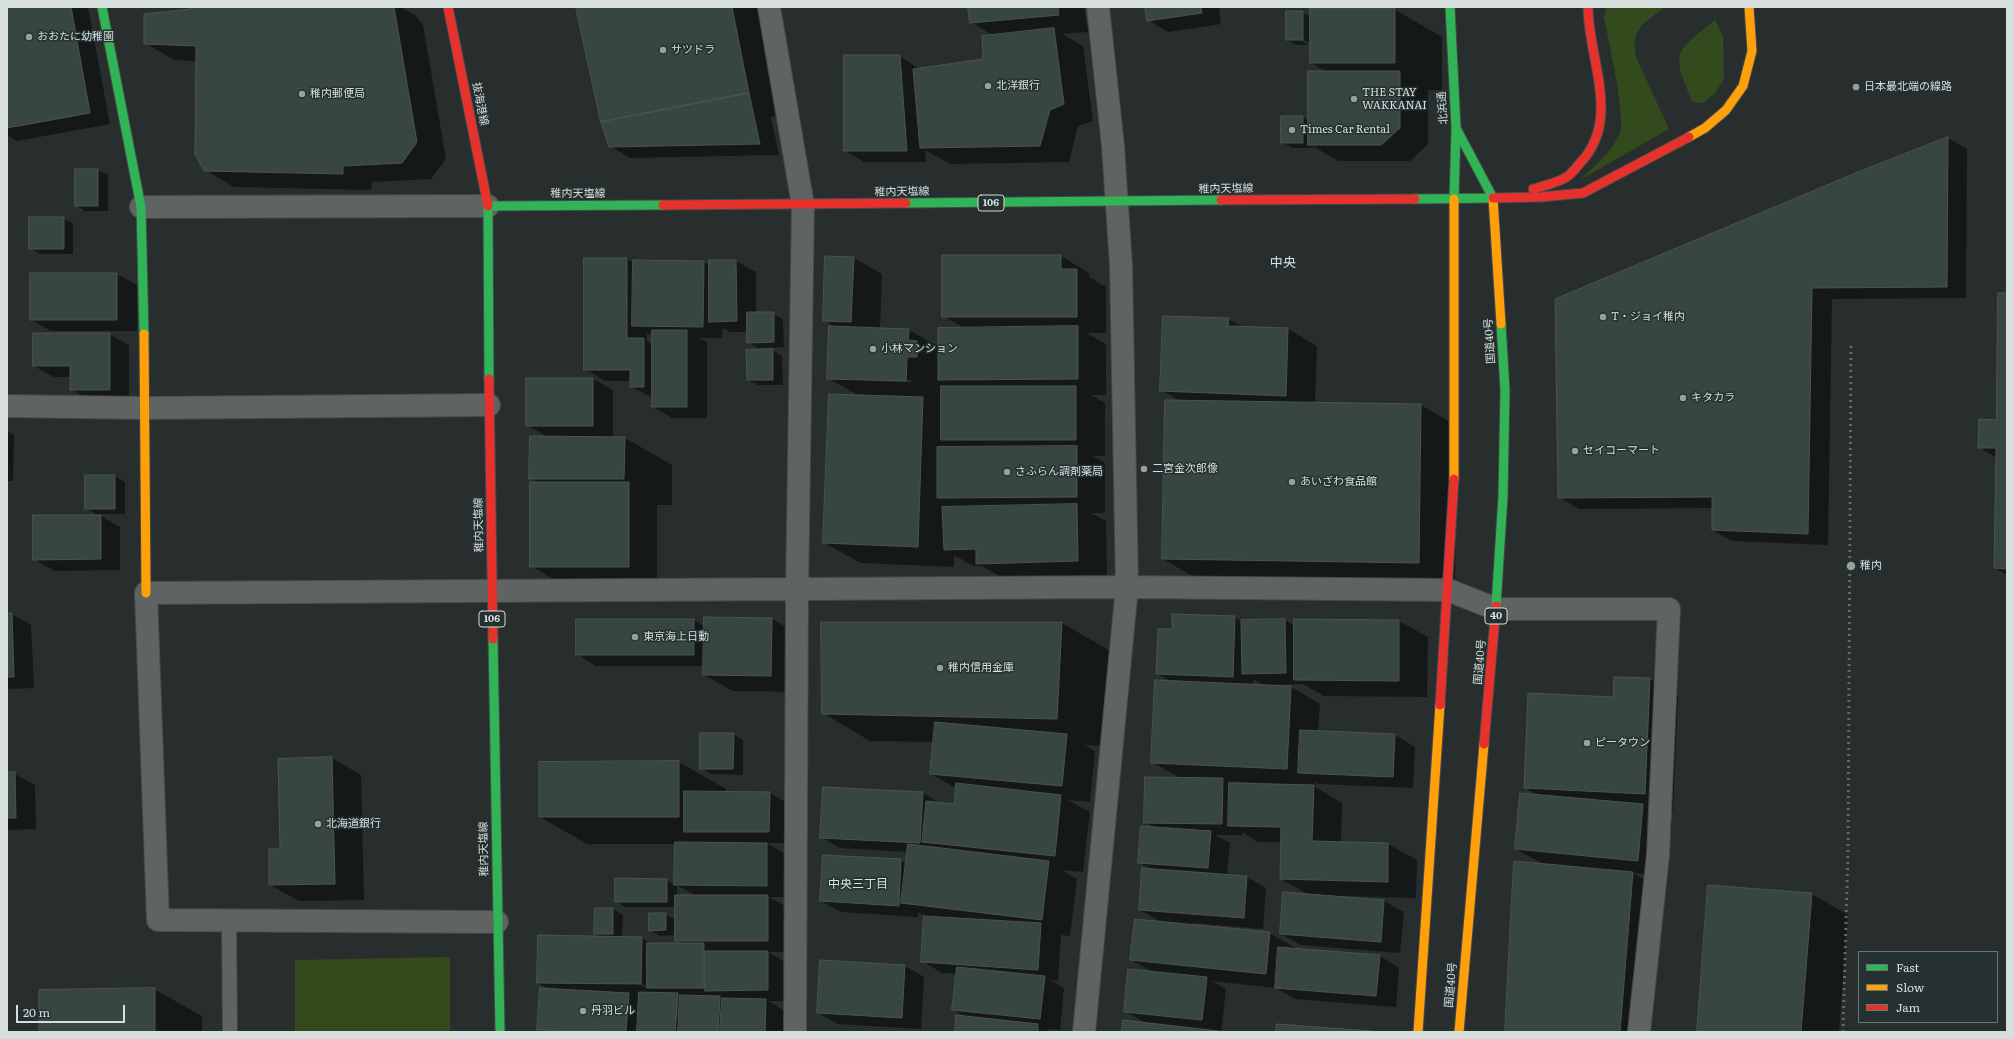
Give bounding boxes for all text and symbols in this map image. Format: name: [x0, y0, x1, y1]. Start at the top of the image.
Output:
place label: おおたに幼稚園: [37, 30, 114, 44]
marker: おおたに幼稚園: [24, 32, 34, 42]
place label: サツドラ: [671, 43, 715, 57]
marker: サツドラ: [658, 45, 668, 55]
place label: 北洋銀行: [996, 79, 1040, 93]
place label: 日本最北端の線路: [1864, 80, 1952, 94]
street label: 抜海港線: [469, 81, 491, 127]
marker: 北洋銀行: [983, 81, 993, 91]
marker: 日本最北端の線路: [1851, 82, 1861, 92]
place label: THE STAY WAKKANAI: [1362, 86, 1427, 112]
place label: 稚内郵便局: [310, 87, 365, 101]
marker: 稚内郵便局: [297, 89, 307, 99]
street label: 北浜通: [1435, 91, 1451, 125]
marker: THE STAY WAKKANAI: [1349, 94, 1359, 104]
place label: Times Car Rental: [1300, 123, 1390, 137]
marker: Times Car Rental: [1287, 125, 1297, 135]
street label: 稚内天塩線: [1198, 182, 1254, 196]
street label: 稚内天塩線: [874, 185, 930, 199]
street label: 稚内天塩線: [551, 187, 605, 201]
road number: 106: [978, 195, 1004, 211]
district label: 中央: [1270, 255, 1296, 271]
place label: T・ジョイ稚内: [1611, 310, 1685, 324]
marker: T・ジョイ稚内: [1598, 312, 1608, 322]
street label: 国道40号: [1482, 318, 1498, 364]
place label: 小林マンション: [881, 342, 958, 356]
marker: 小林マンション: [868, 344, 878, 354]
place label: キタカラ: [1691, 391, 1735, 405]
marker: キタカラ: [1678, 393, 1688, 403]
place label: セイコーマート: [1583, 444, 1660, 458]
marker: セイコーマート: [1570, 446, 1580, 456]
place label: 二宮金次郎像: [1152, 462, 1218, 476]
marker: 二宮金次郎像: [1139, 464, 1149, 474]
place label: さふらん調剤薬局: [1015, 465, 1103, 479]
marker: さふらん調剤薬局: [1002, 467, 1012, 477]
place label: あいざわ食品館: [1300, 475, 1377, 489]
marker: あいざわ食品館: [1287, 477, 1297, 487]
street label: 稚内天塩線: [472, 497, 486, 553]
place label: 稚内: [1860, 559, 1882, 573]
marker: 稚内: [1845, 560, 1857, 572]
road number: 40: [1485, 608, 1507, 624]
road number: 106: [479, 611, 505, 627]
place label: 東京海上日動: [643, 630, 709, 644]
marker: 東京海上日動: [630, 632, 640, 642]
street label: 国道40号: [1471, 639, 1489, 685]
place label: 稚内信用金庫: [948, 661, 1014, 675]
marker: 稚内信用金庫: [935, 663, 945, 673]
place label: ピータウン: [1595, 736, 1650, 750]
marker: ピータウン: [1582, 738, 1592, 748]
place label: 北海道銀行: [326, 817, 381, 831]
marker: 北海道銀行: [313, 819, 323, 829]
street label: 稚内天塩線: [477, 821, 491, 877]
district label: 中央三丁目: [828, 877, 888, 891]
legend: [1858, 951, 1998, 1023]
text: Fast: [1896, 958, 1919, 976]
street label: 国道40号: [1442, 962, 1460, 1008]
text: Slow: [1896, 978, 1924, 996]
scale bar: [18, 997, 127, 1023]
text: Jam: [1896, 998, 1920, 1016]
text: 20 m: [23, 1003, 50, 1021]
place label: 丹羽ビル: [591, 1004, 635, 1018]
marker: 丹羽ビル: [578, 1006, 588, 1016]

